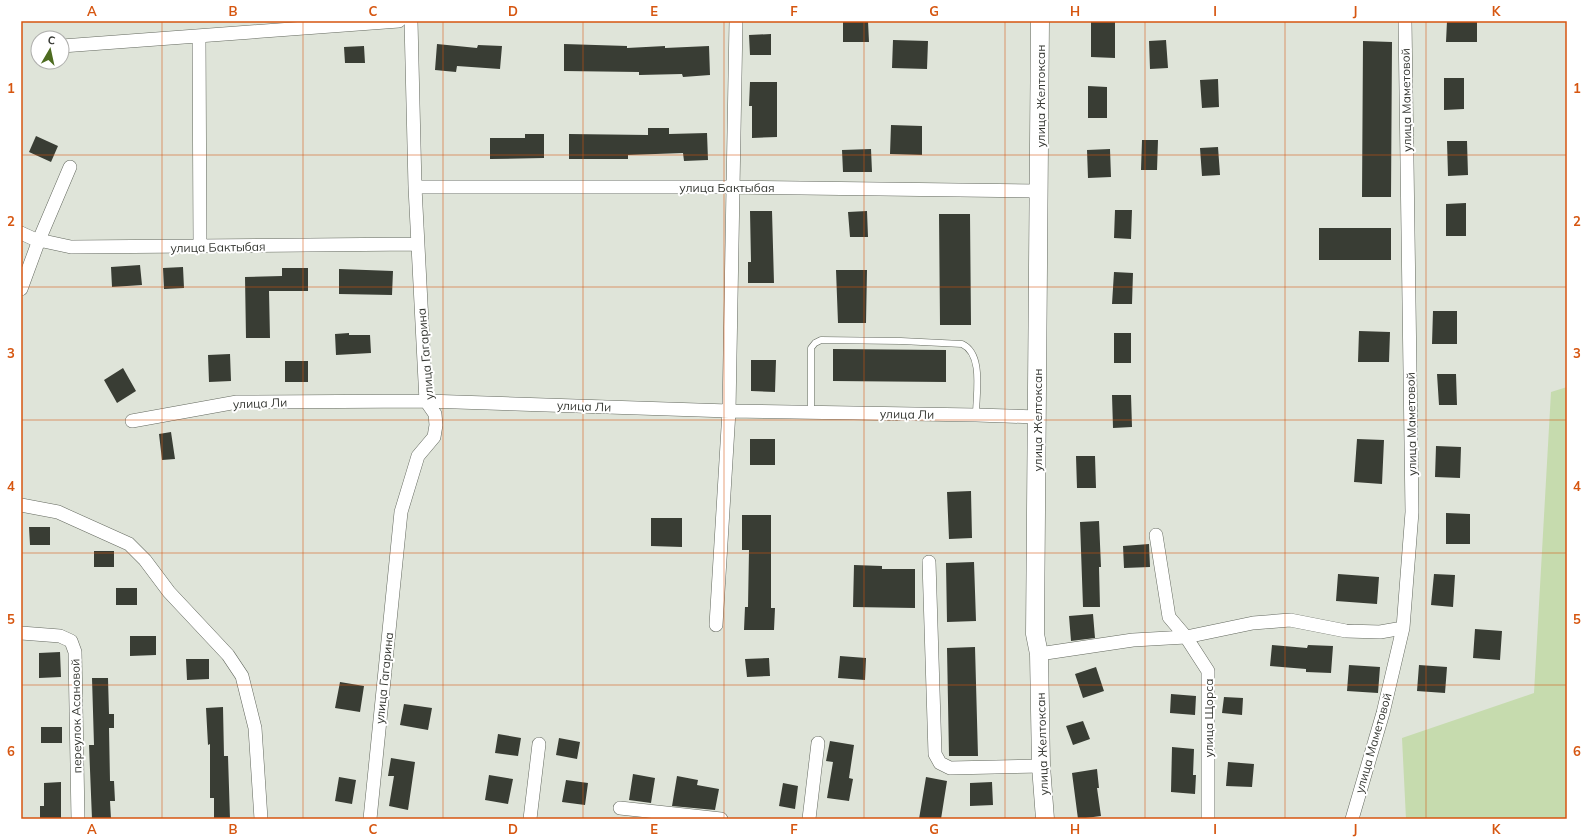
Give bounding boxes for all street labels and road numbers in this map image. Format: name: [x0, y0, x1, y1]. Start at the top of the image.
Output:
street label: улица Желтоксан: [1033, 44, 1048, 148]
street label: улица Маметовой: [1398, 48, 1414, 152]
street label: улица Бактыбая: [679, 180, 775, 195]
street label: улица Бактыбая: [170, 239, 266, 255]
street label: улица Гагарина: [414, 307, 436, 401]
street label: улица Желтоксан: [1030, 368, 1045, 472]
street label: улица Маметовой: [1403, 372, 1419, 476]
street label: улица Ли: [233, 395, 287, 411]
street label: улица Ли: [557, 398, 611, 414]
street label: улица Ли: [880, 406, 934, 422]
street label: улица Гагарина: [372, 631, 396, 725]
street label: переулок Асановой: [68, 659, 84, 773]
street label: улица Щорса: [1201, 678, 1216, 758]
street label: улица Маметовой: [1352, 691, 1394, 795]
street label: улица Желтоксан: [1033, 692, 1051, 796]

